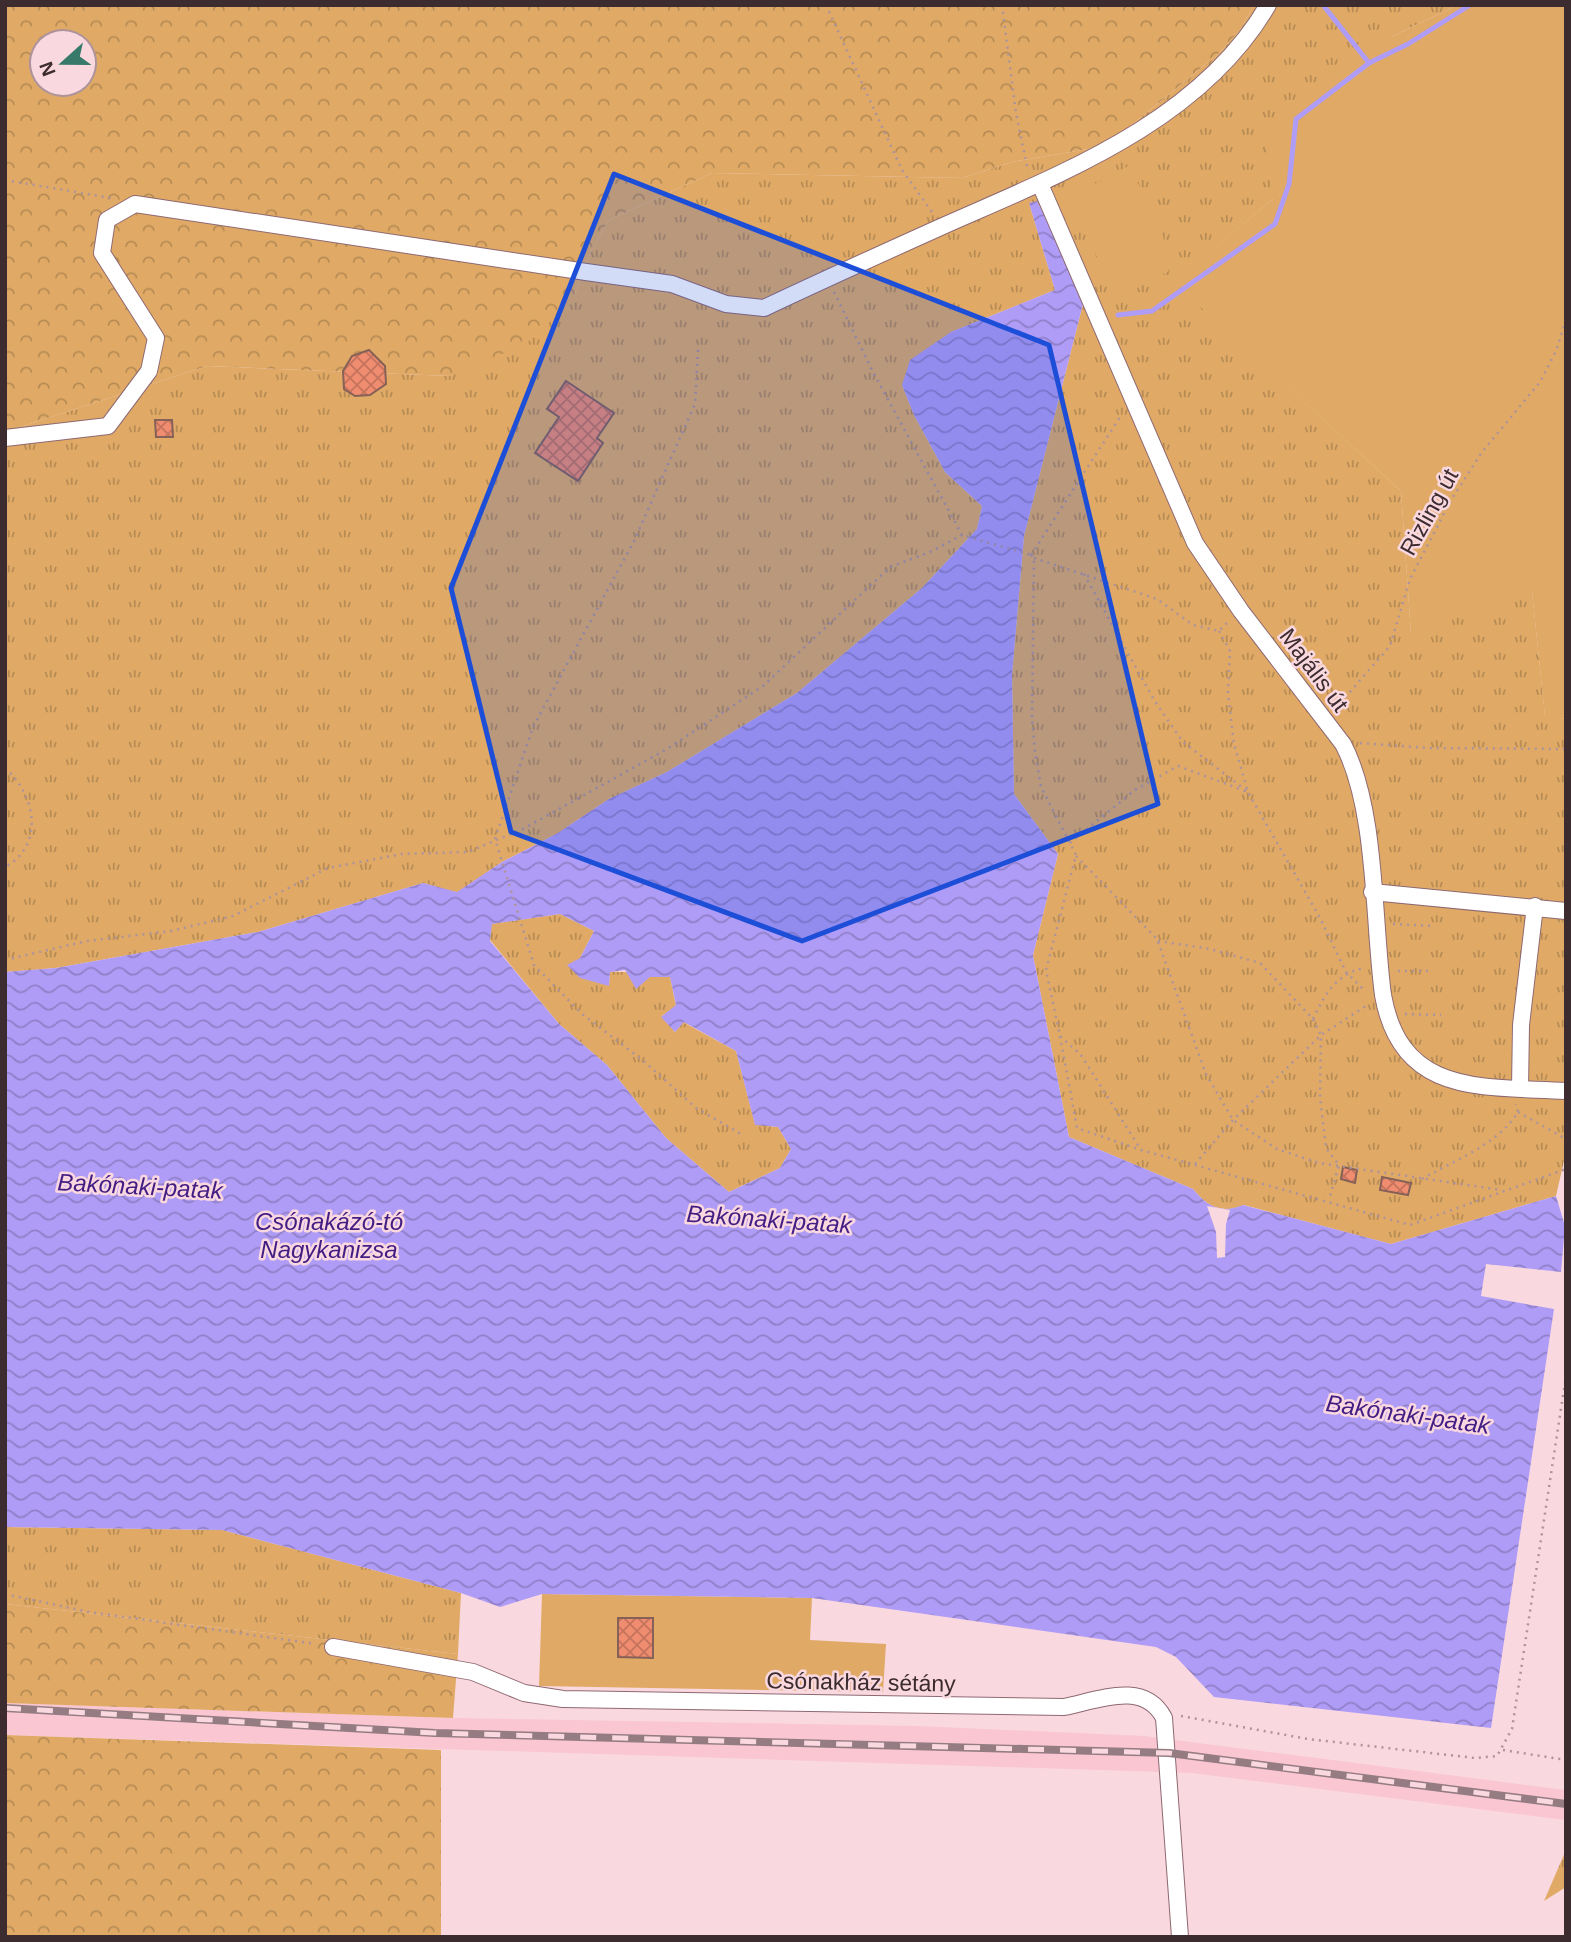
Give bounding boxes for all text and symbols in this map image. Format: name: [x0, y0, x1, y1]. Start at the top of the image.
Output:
north arrow: [28, 28, 98, 98]
text: N: [35, 59, 60, 79]
street label: Rizling út: [1395, 464, 1464, 560]
street label: Majális út: [1274, 623, 1354, 717]
water label: Bakónaki-patak: [57, 1168, 225, 1204]
water label: Bakónaki-patak: [686, 1200, 854, 1238]
water label: Csónakázó-tó Nagykanizsa: [255, 1208, 403, 1263]
water label: Bakónaki-patak: [1324, 1389, 1494, 1439]
street label: Csónakház sétány: [766, 1667, 956, 1697]

